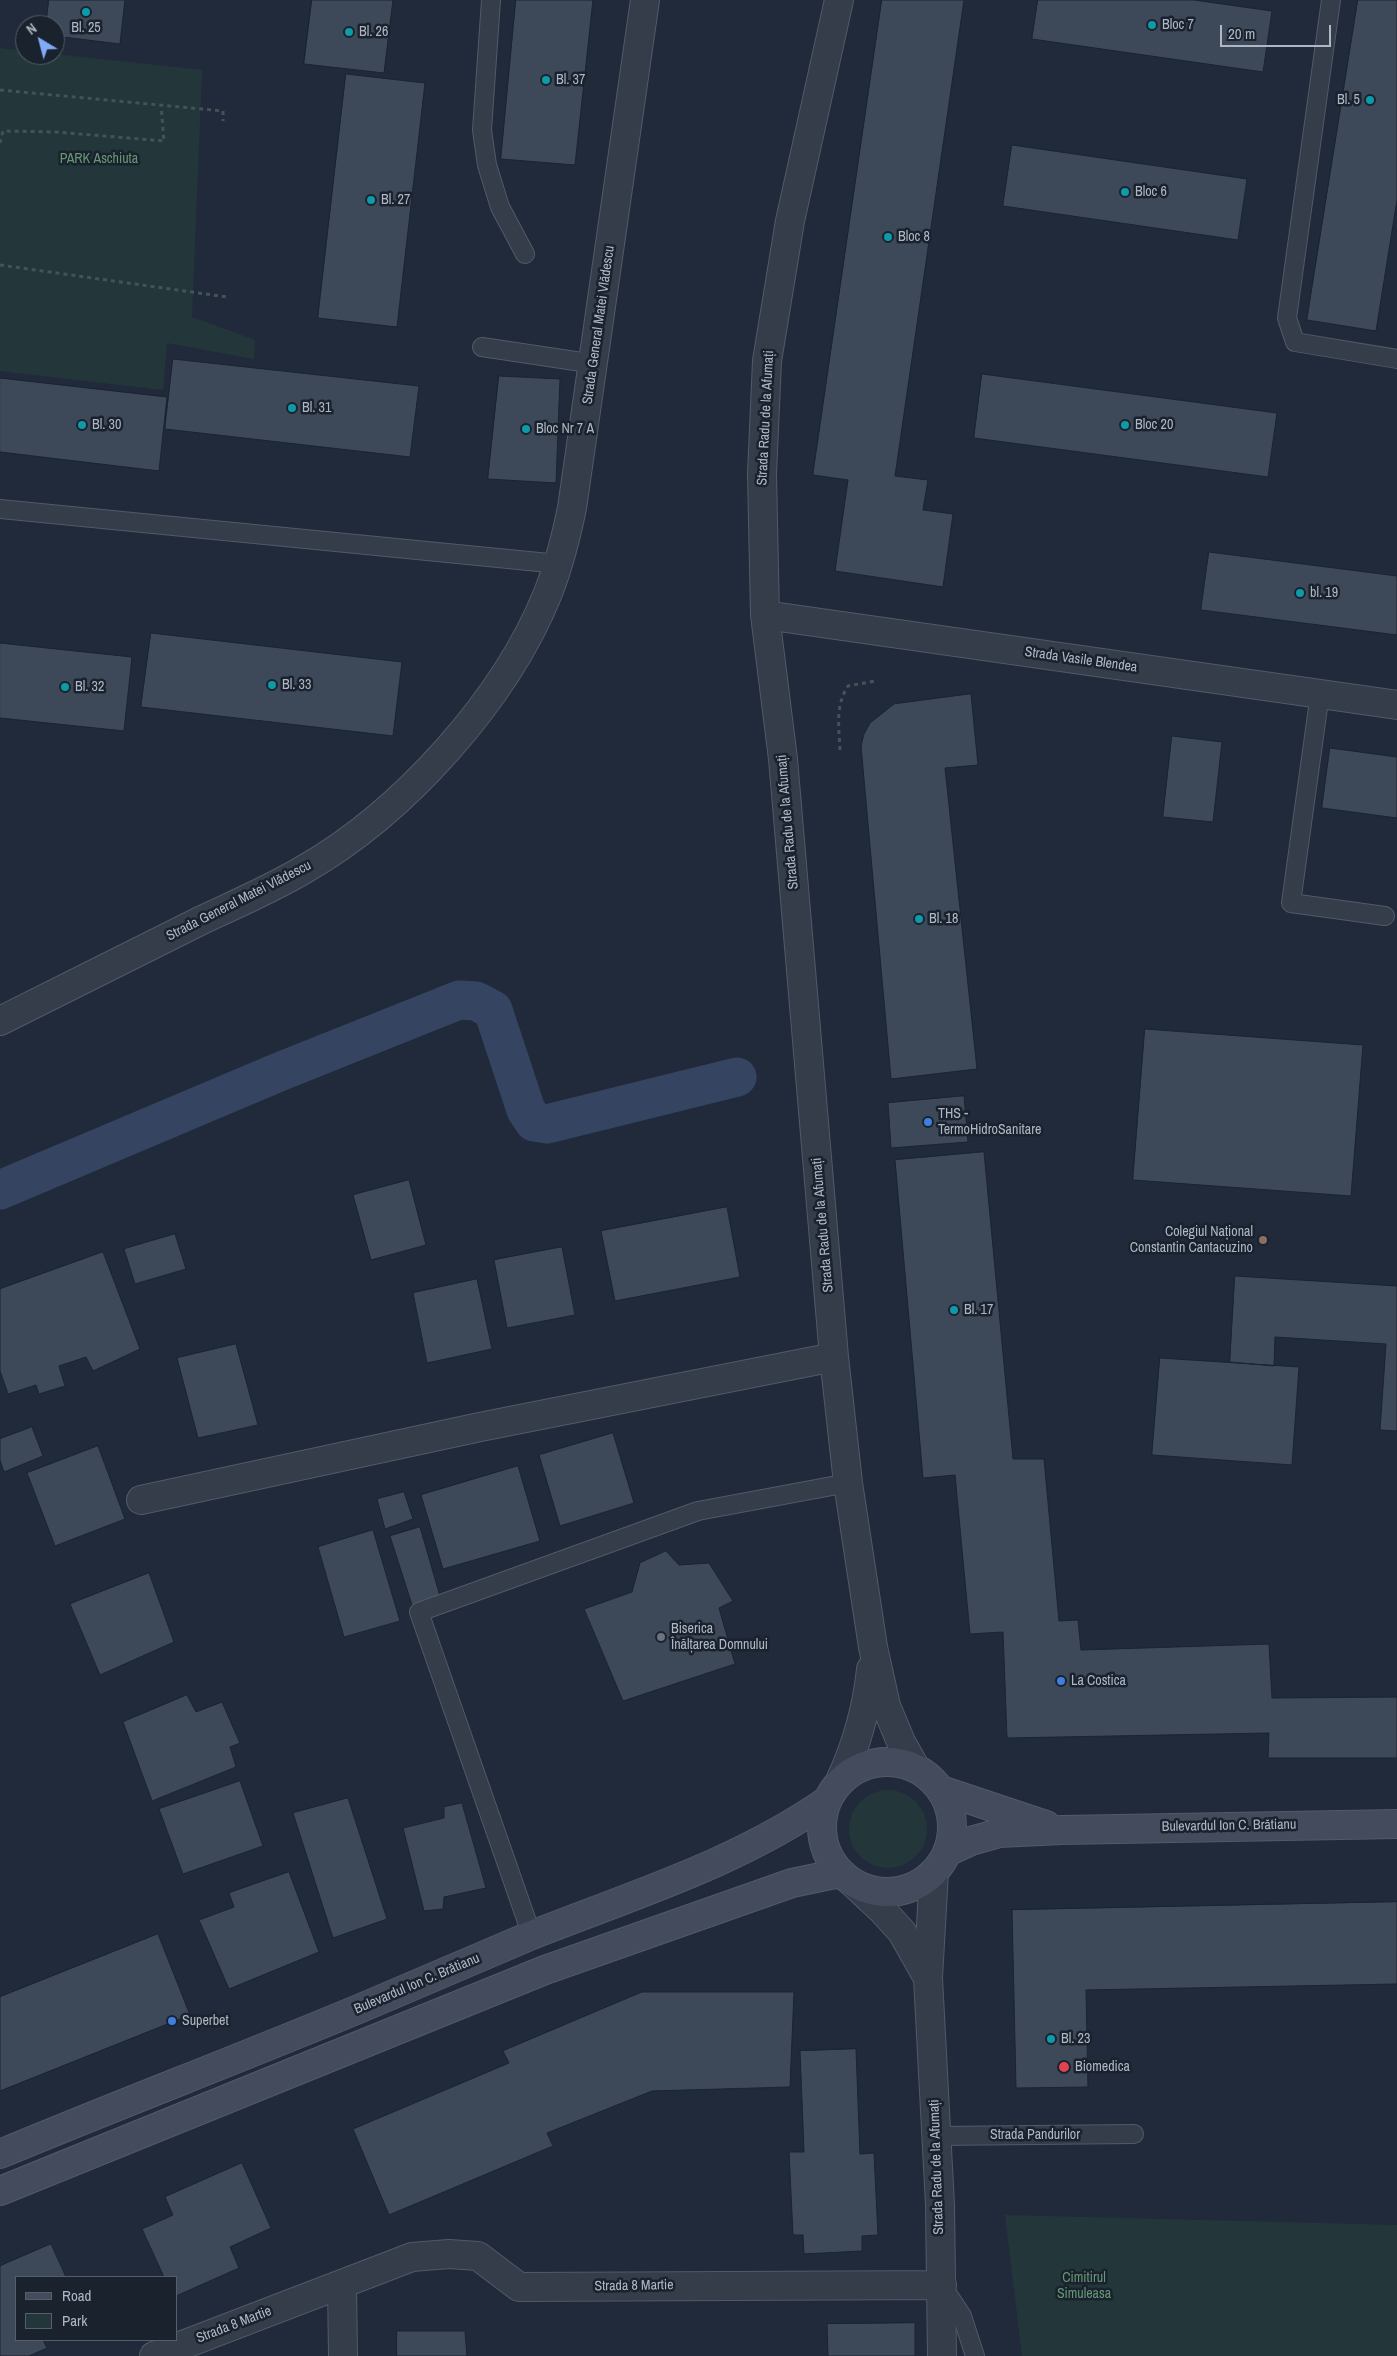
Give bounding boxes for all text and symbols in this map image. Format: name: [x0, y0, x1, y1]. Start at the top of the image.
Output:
marker: Bl. 25: [80, 6, 92, 18]
north arrow: [15, 15, 65, 65]
scale bar: [1222, 15, 1333, 47]
place label: Bloc 7: [1162, 17, 1194, 33]
text: N: [23, 19, 40, 39]
marker: Bloc 7: [1146, 19, 1158, 31]
place label: Bl. 25: [71, 20, 101, 36]
text: 20 m: [1228, 23, 1255, 44]
place label: Bl. 26: [359, 24, 388, 40]
marker: Bl. 26: [343, 26, 355, 38]
place label: Bl. 37: [556, 72, 585, 88]
marker: Bl. 37: [540, 74, 552, 86]
place label: Bl. 5: [1337, 92, 1360, 108]
marker: Bl. 5: [1364, 94, 1376, 106]
park label: PARK Aschiuta: [60, 151, 138, 167]
place label: Bloc 6: [1135, 184, 1167, 200]
marker: Bloc 6: [1119, 186, 1131, 198]
place label: Bl. 27: [381, 192, 410, 208]
marker: Bl. 27: [365, 194, 377, 206]
place label: Bloc 8: [898, 229, 930, 245]
marker: Bloc 8: [882, 231, 894, 243]
street label: Strada General Matei Vlădescu: [580, 245, 618, 405]
street label: Strada Radu de la Afumați: [754, 350, 778, 486]
place label: Bl. 31: [302, 400, 331, 416]
marker: Bl. 31: [286, 402, 298, 414]
place label: Bl. 30: [92, 417, 121, 433]
place label: Bloc 20: [1135, 417, 1173, 433]
marker: Bl. 30: [76, 419, 88, 431]
marker: Bloc 20: [1119, 419, 1131, 431]
place label: Bloc Nr 7 A: [536, 421, 594, 437]
marker: Bloc Nr 7 A: [520, 423, 532, 435]
place label: bl. 19: [1310, 585, 1338, 601]
marker: bl. 19: [1294, 587, 1306, 599]
street label: Strada Vasile Blendea: [1024, 644, 1138, 676]
place label: Bl. 33: [282, 677, 311, 693]
place label: Bl. 32: [75, 679, 104, 695]
marker: Bl. 33: [266, 679, 278, 691]
marker: Bl. 32: [59, 681, 71, 693]
street label: Strada Radu de la Afumați: [774, 754, 802, 890]
street label: Strada General Matei Vlădescu: [164, 857, 314, 945]
place label: Bl. 18: [929, 911, 958, 927]
marker: Bl. 18: [913, 913, 925, 925]
place label: THS - TermoHidroSanitare: [938, 1106, 1041, 1138]
marker: THS - TermoHidroSanitare: [922, 1116, 934, 1128]
street label: Strada Radu de la Afumați: [809, 1157, 837, 1293]
place label: Colegiul Național Constantin Cantacuzino: [1130, 1224, 1253, 1256]
marker: Colegiul Național Constantin Cantacuzino: [1257, 1234, 1269, 1246]
place label: Bl. 17: [964, 1302, 993, 1318]
marker: Bl. 17: [948, 1304, 960, 1316]
place label: Biserica Înălțarea Domnului: [671, 1621, 768, 1654]
marker: Biserica Înălțarea Domnului: [655, 1631, 667, 1643]
place label: La Costica: [1071, 1673, 1126, 1689]
marker: La Costica: [1055, 1675, 1067, 1687]
street label: Bulevardul Ion C. Brătianu: [1162, 1816, 1296, 1836]
street label: Bulevardul Ion C. Brătianu: [352, 1950, 482, 2018]
place label: Superbet: [182, 2013, 229, 2029]
marker: Superbet: [166, 2015, 178, 2027]
place label: Bl. 23: [1061, 2031, 1090, 2047]
marker: Bl. 23: [1045, 2033, 1057, 2045]
place label: Biomedica: [1075, 2059, 1130, 2075]
marker: Biomedica: [1057, 2060, 1071, 2074]
street label: Strada Radu de la Afumați: [926, 2099, 948, 2235]
street label: Strada Pandurilor: [990, 2127, 1080, 2143]
park label: Cimitirul Simuleasa: [1057, 2270, 1111, 2302]
legend: [15, 2276, 178, 2341]
street label: Strada 8 Martie: [594, 2277, 674, 2295]
text: Road: [62, 2285, 91, 2306]
street label: Strada 8 Martie: [194, 2303, 274, 2347]
text: Park: [62, 2310, 87, 2331]

